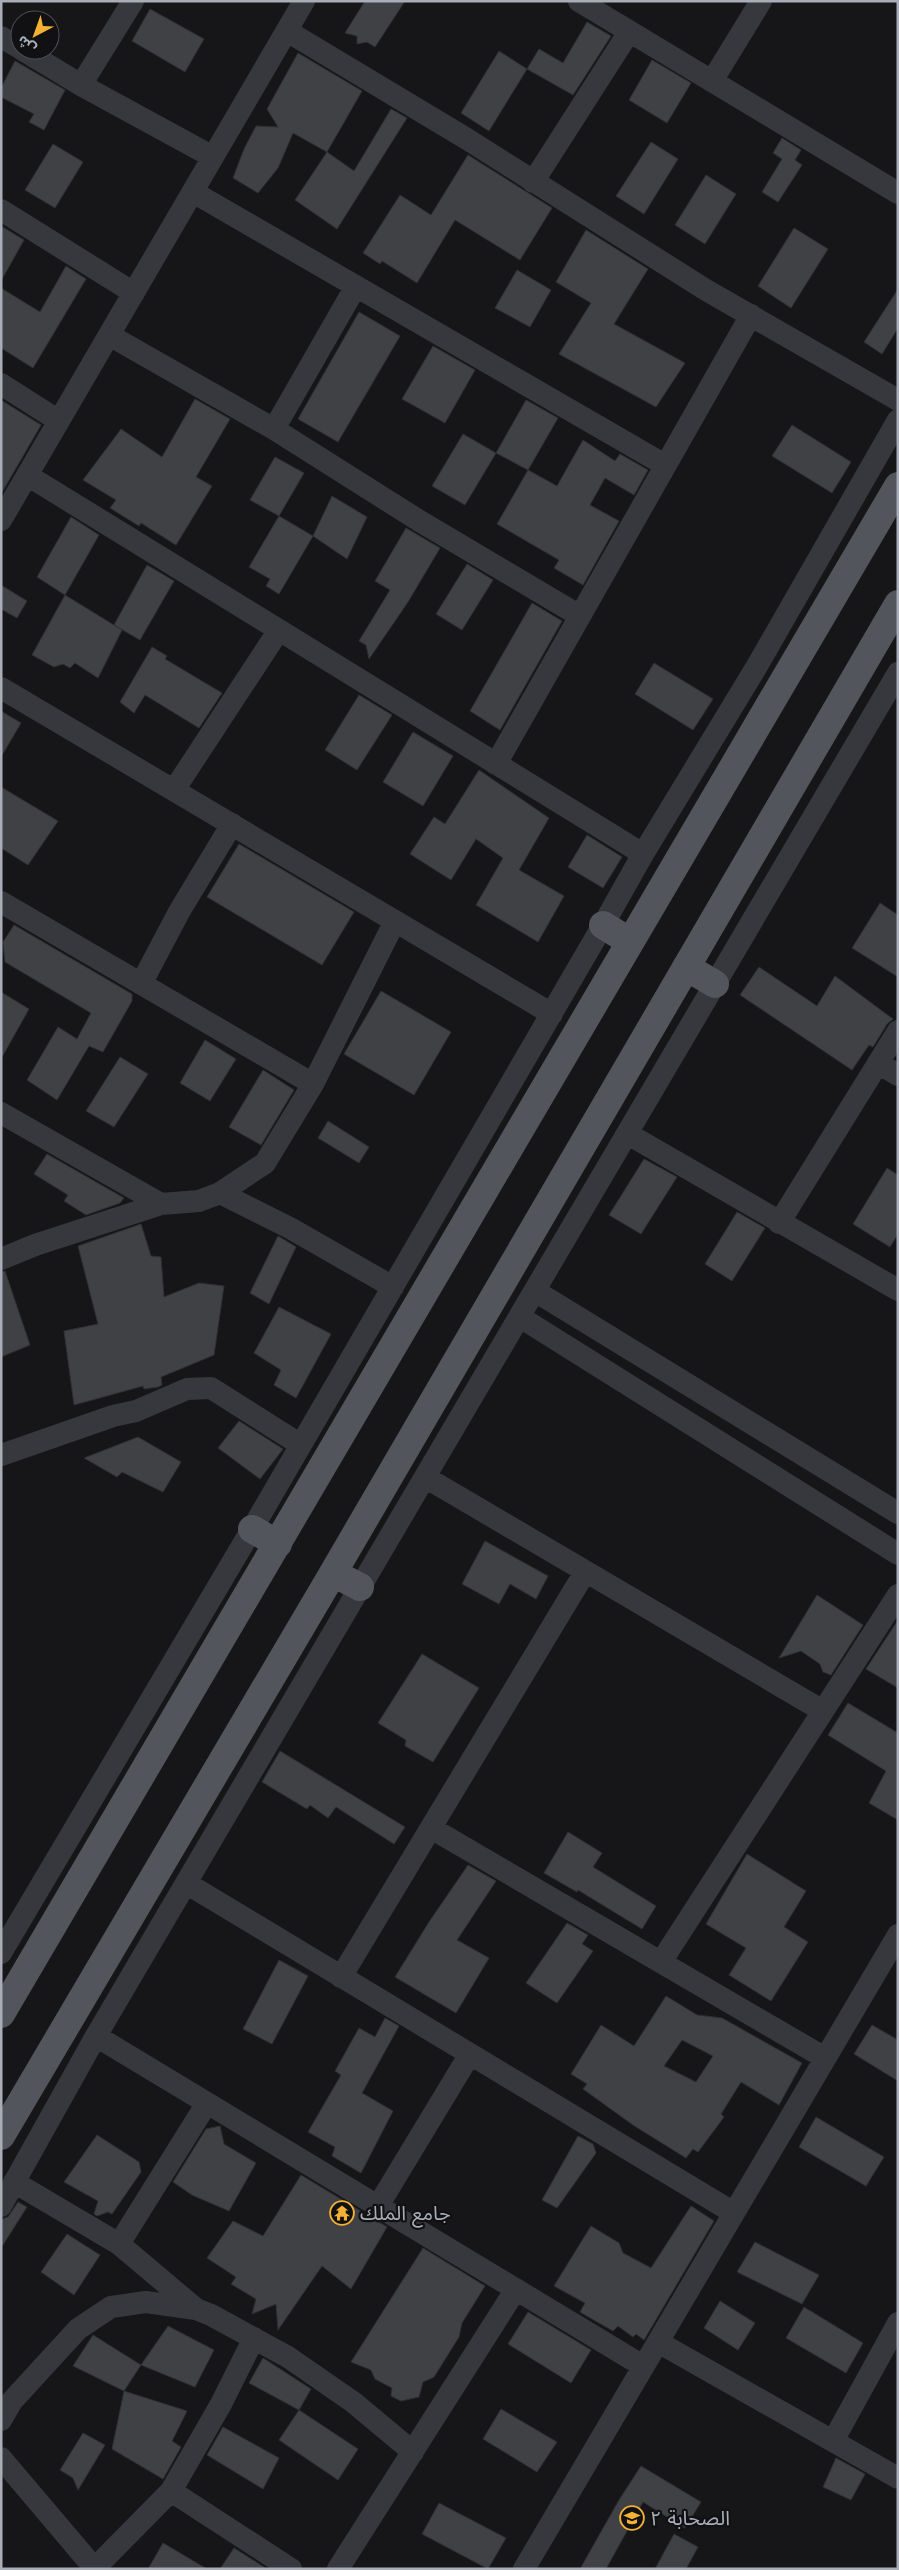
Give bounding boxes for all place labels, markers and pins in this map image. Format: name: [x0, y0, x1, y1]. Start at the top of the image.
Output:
place label: جامع الملك: [360, 2199, 451, 2228]
temple icon: جامع الملك: [329, 2200, 355, 2226]
place label: الصحابة ٢: [650, 2504, 730, 2533]
school or university icon: الصحابة ٢: [619, 2505, 645, 2531]

